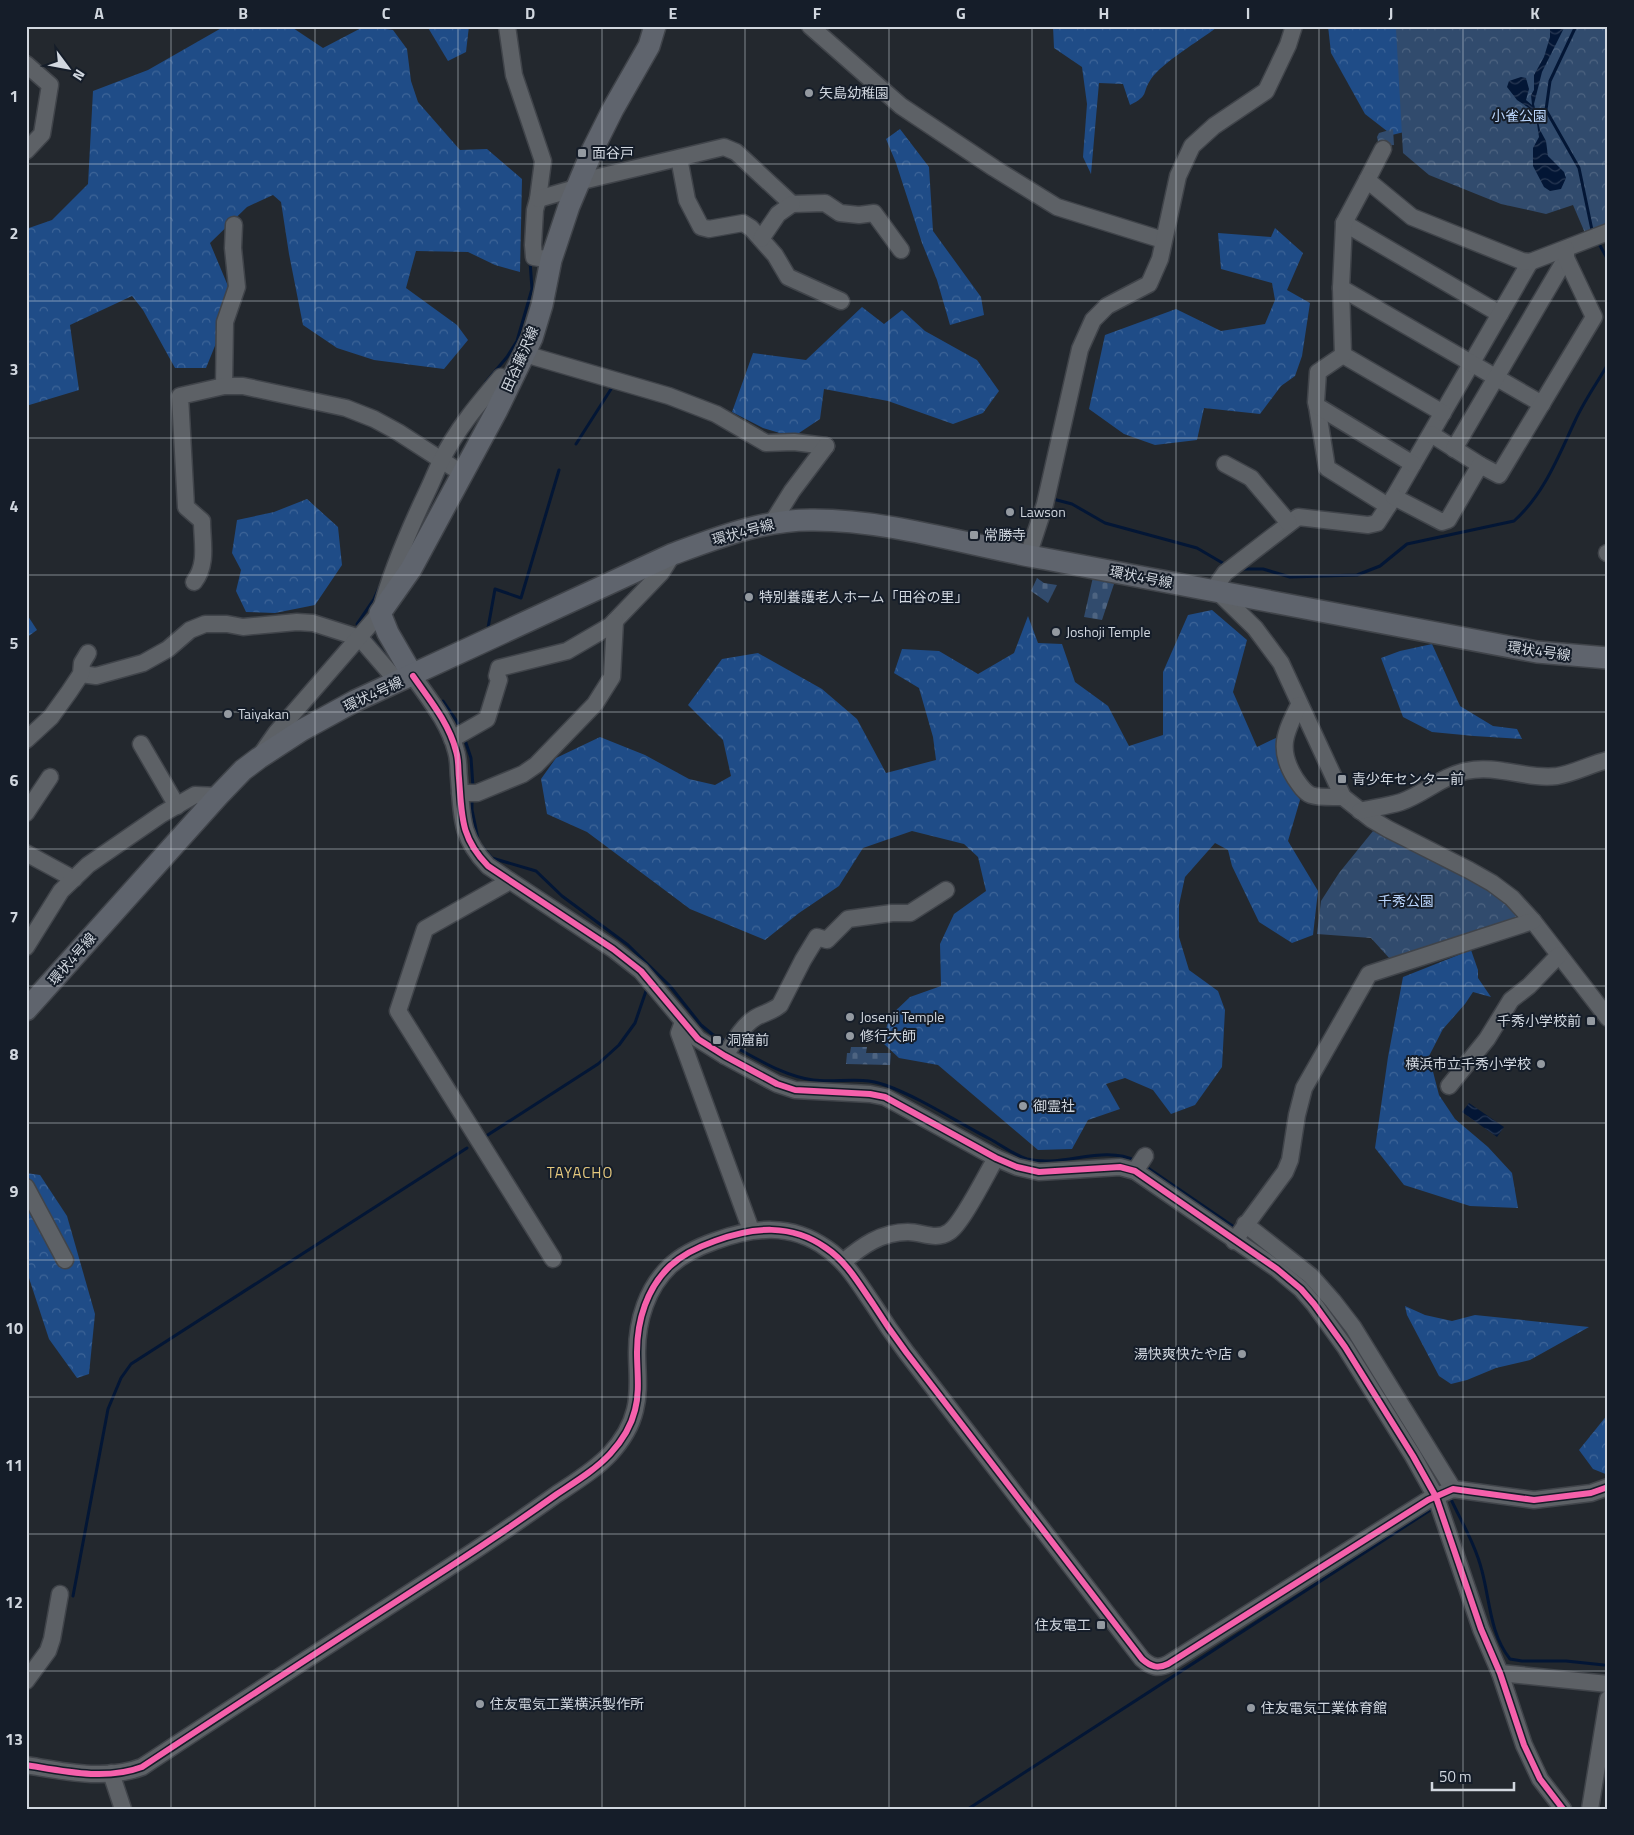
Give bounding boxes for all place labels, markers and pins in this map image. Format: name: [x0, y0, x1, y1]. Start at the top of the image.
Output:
place label: 矢島幼稚園: [819, 82, 889, 103]
marker: 矢島幼稚園: [803, 87, 815, 99]
place label: 面谷戸: [592, 142, 634, 163]
marker: 面谷戸: [576, 147, 588, 159]
place label: Lawson: [1020, 501, 1066, 522]
marker: Lawson: [1004, 506, 1016, 518]
place label: 常勝寺: [984, 524, 1026, 545]
marker: 常勝寺: [968, 529, 980, 541]
place label: 特別養護老人ホーム「田谷の里」: [759, 586, 969, 607]
marker: 特別養護老人ホーム「田谷の里」: [743, 591, 755, 603]
place label: Joshoji Temple: [1066, 621, 1151, 642]
marker: Joshoji Temple: [1050, 626, 1062, 638]
place label: Taiyakan: [238, 703, 289, 724]
marker: Taiyakan: [222, 708, 234, 720]
place label: 青少年センター前: [1352, 768, 1464, 789]
marker: 青少年センター前: [1336, 773, 1348, 785]
place label: Josenji Temple: [860, 1006, 944, 1027]
place label: 千秀小学校前: [1497, 1010, 1581, 1031]
marker: Josenji Temple: [844, 1011, 856, 1023]
marker: 千秀小学校前: [1585, 1015, 1597, 1027]
place label: 修行大師: [860, 1025, 916, 1046]
place label: 洞窟前: [727, 1029, 769, 1050]
marker: 修行大師: [844, 1030, 856, 1042]
marker: 洞窟前: [711, 1034, 723, 1046]
place label: 横浜市立千秀小学校: [1405, 1053, 1531, 1074]
marker: 横浜市立千秀小学校: [1535, 1058, 1547, 1070]
place label: 御霊社: [1033, 1095, 1075, 1116]
marker: 御霊社: [1017, 1100, 1029, 1112]
place label: 湯快爽快たや店: [1134, 1343, 1232, 1364]
marker: 湯快爽快たや店: [1236, 1348, 1248, 1360]
place label: 住友電工: [1035, 1614, 1091, 1635]
marker: 住友電工: [1095, 1619, 1107, 1631]
place label: 住友電気工業横浜製作所: [490, 1693, 644, 1714]
place label: 住友電気工業体育館: [1261, 1697, 1387, 1718]
marker: 住友電気工業横浜製作所: [474, 1698, 486, 1710]
marker: 住友電気工業体育館: [1245, 1702, 1257, 1714]

